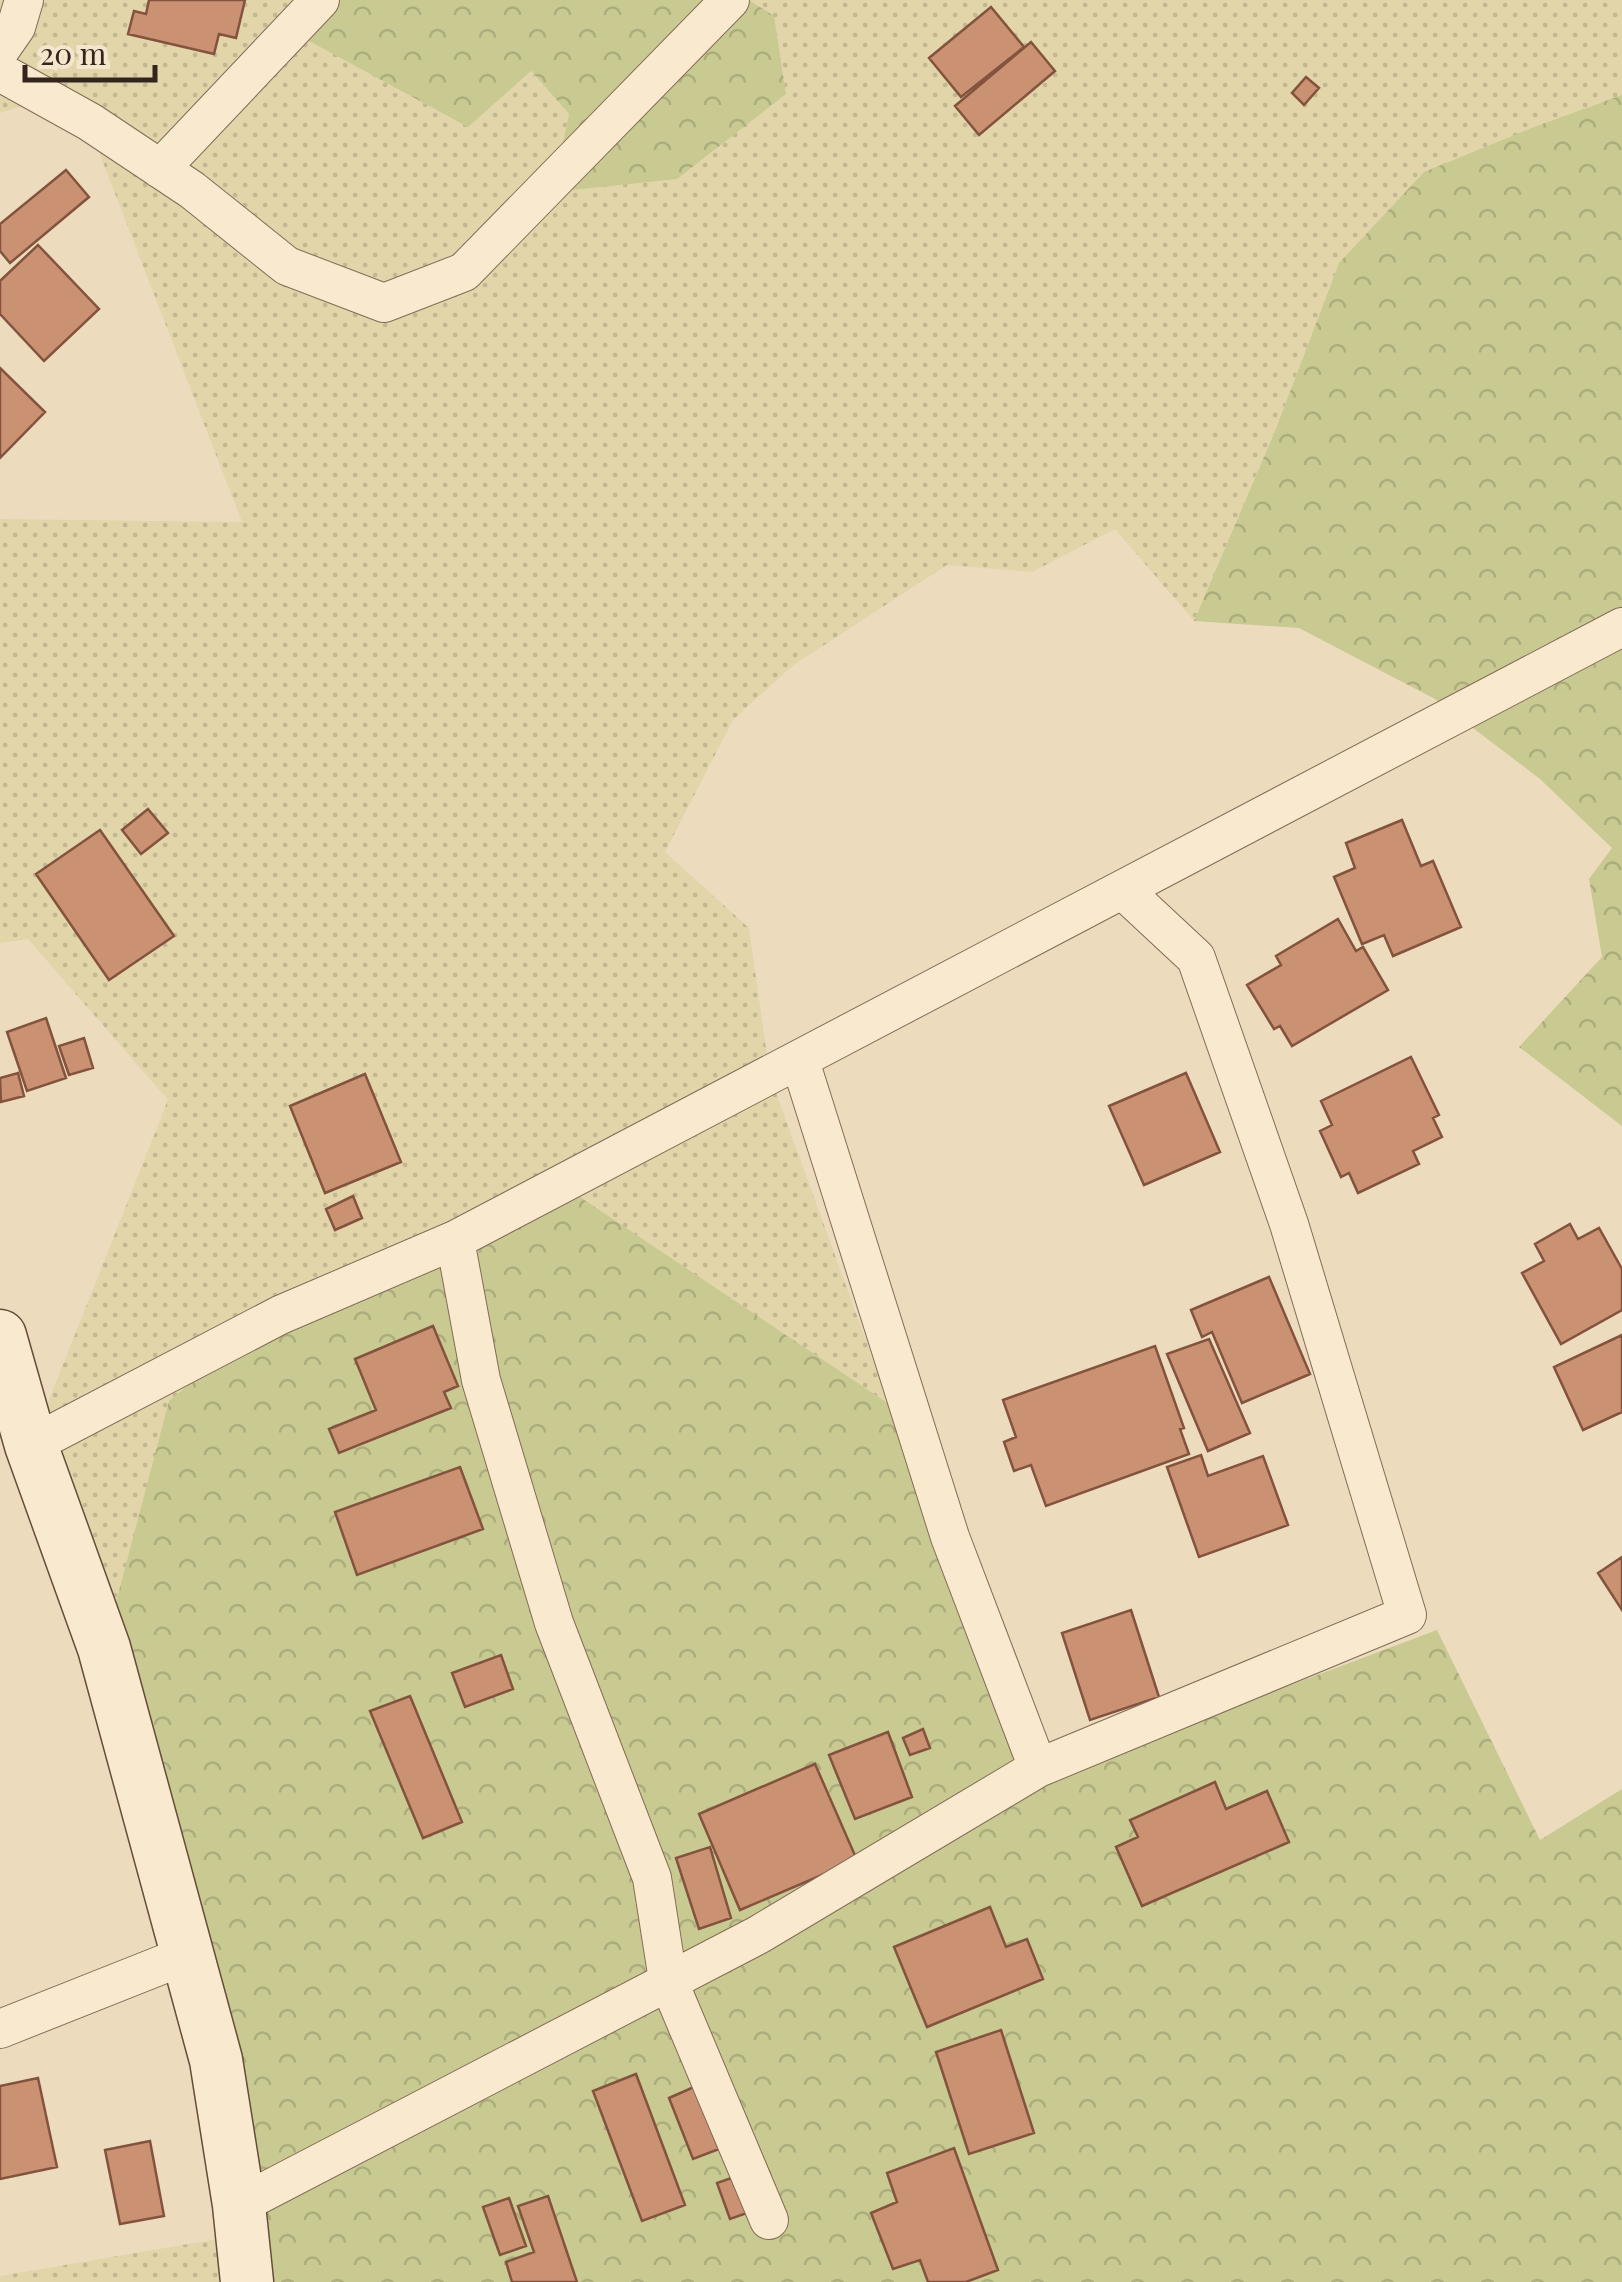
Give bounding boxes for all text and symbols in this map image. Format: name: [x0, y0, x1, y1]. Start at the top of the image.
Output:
scale bar: [25, 20, 155, 82]
text: 20 m: [40, 33, 107, 73]

